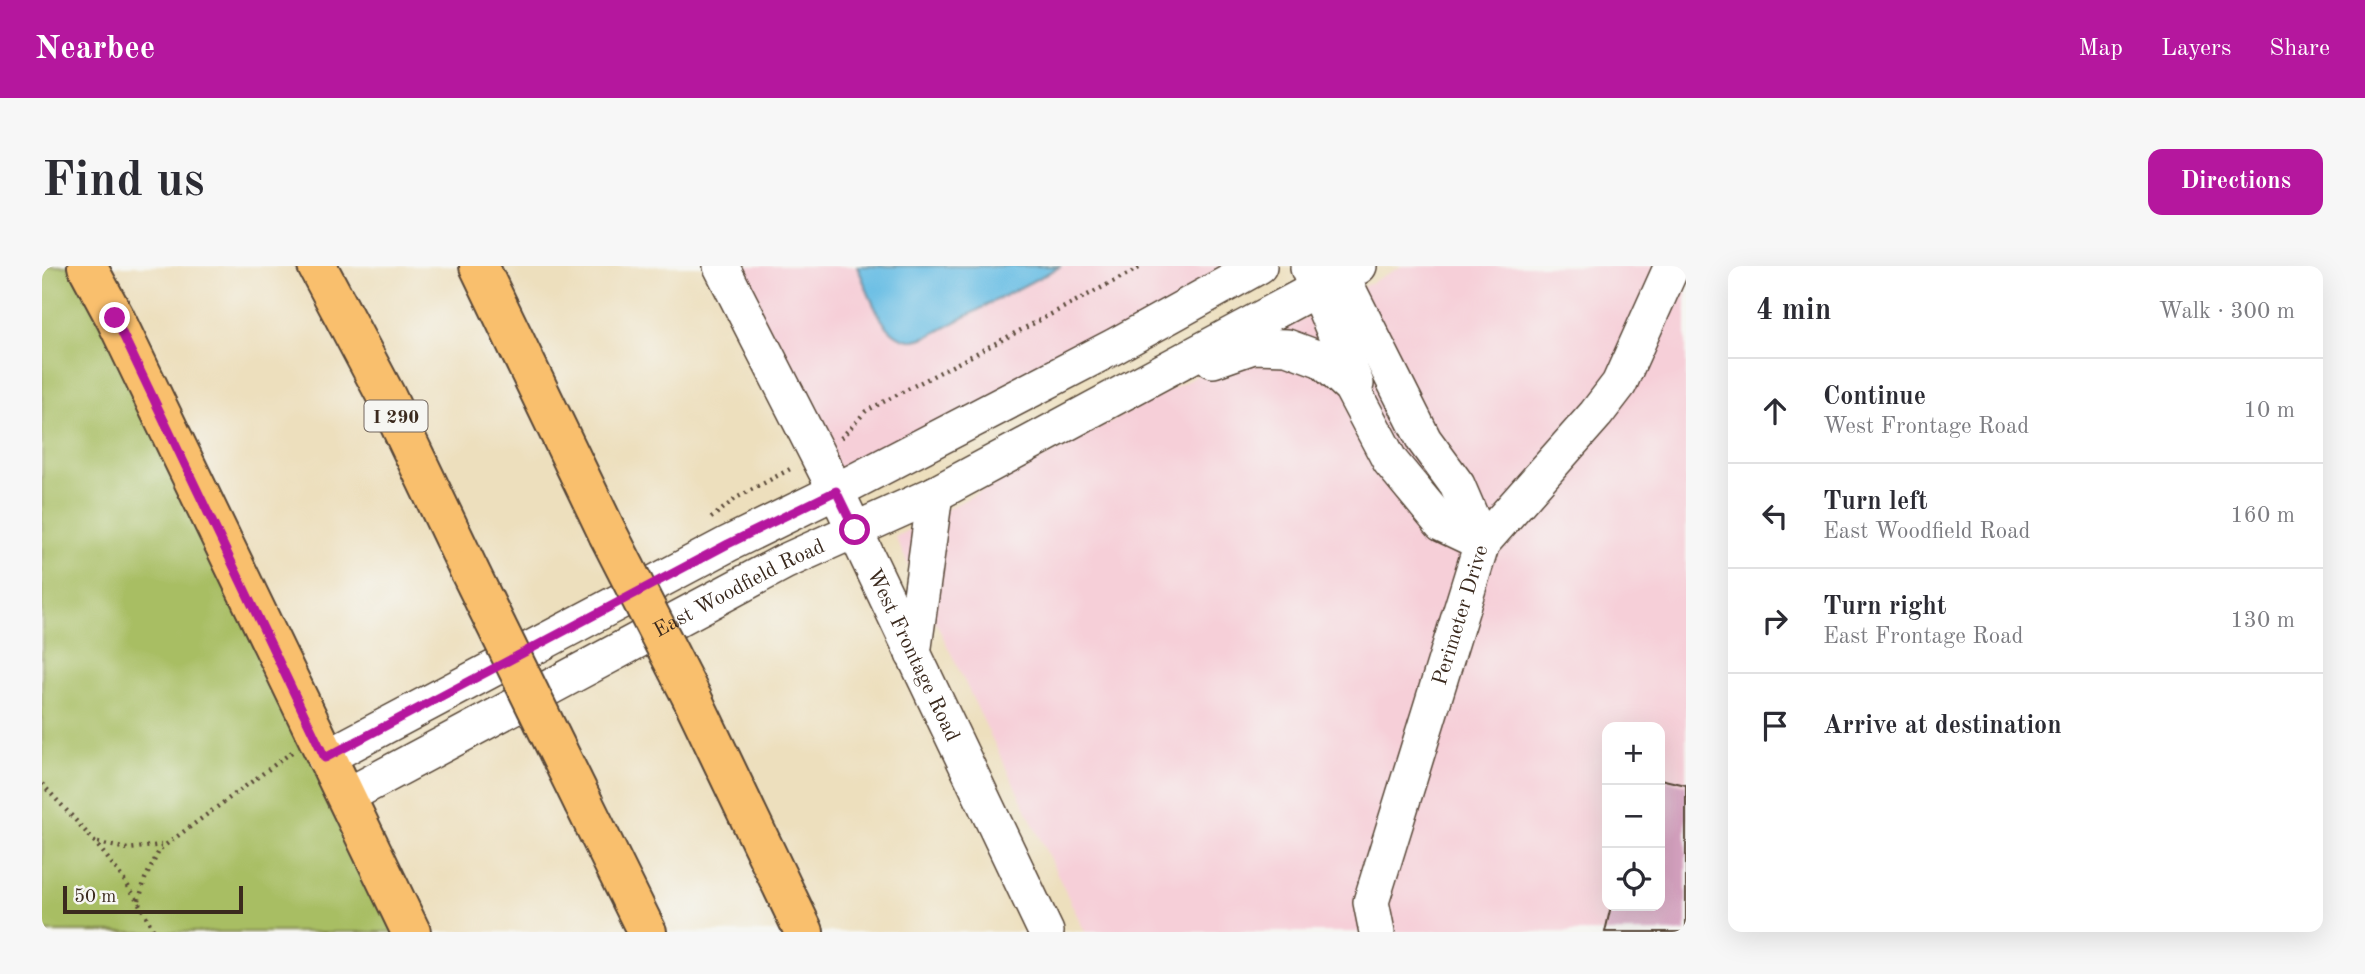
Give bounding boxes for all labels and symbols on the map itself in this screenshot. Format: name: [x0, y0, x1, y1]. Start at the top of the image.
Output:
route end: [99, 302, 130, 333]
road number: I 290: [364, 400, 428, 432]
route start: [839, 514, 870, 545]
street label: East Woodfield Road: [650, 536, 828, 642]
street label: Perimeter Drive: [1430, 543, 1493, 688]
street label: West Frontage Road: [863, 566, 963, 745]
scale bar: [63, 883, 243, 915]

